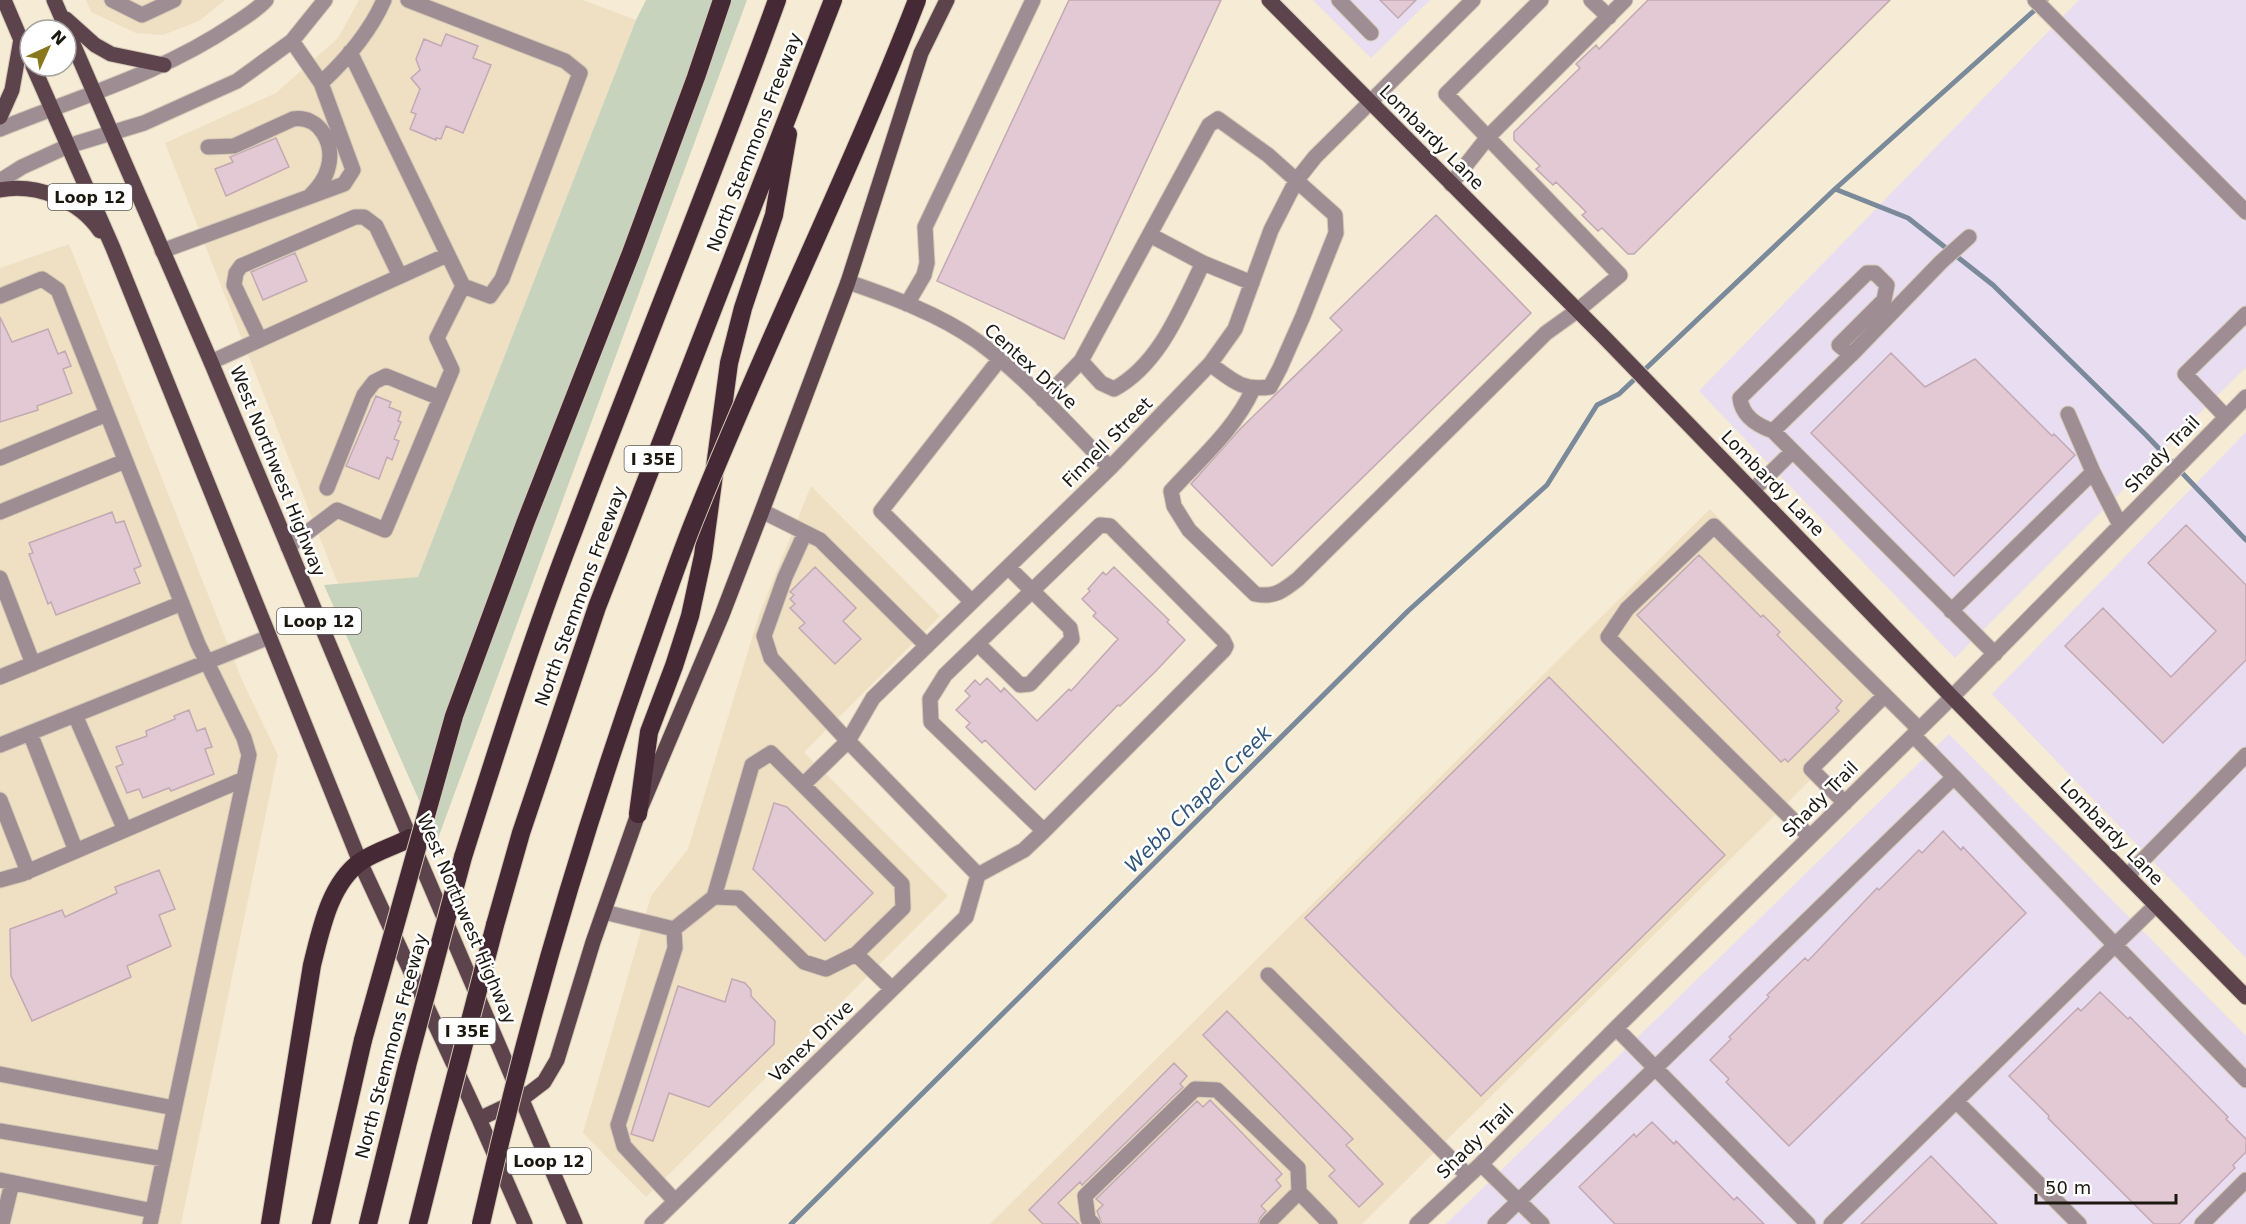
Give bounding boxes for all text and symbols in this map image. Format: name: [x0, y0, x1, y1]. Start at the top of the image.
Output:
north arrow: [18, 18, 78, 78]
text: N: [47, 26, 70, 49]
street label: North Stemmons Freeway: [702, 29, 806, 254]
street label: Lombardy Lane: [1375, 80, 1489, 194]
road number: Loop 12: [48, 184, 132, 210]
street label: Centex Drive: [980, 319, 1082, 413]
street label: West Northwest Highway: [226, 362, 330, 580]
street label: Finnell Street: [1058, 393, 1156, 491]
street label: Shady Trail: [2120, 411, 2204, 497]
street label: Lombardy Lane: [1717, 426, 1829, 540]
road number: I 35E: [624, 446, 682, 472]
street label: North Stemmons Freeway: [530, 483, 630, 709]
road number: Loop 12: [277, 608, 361, 634]
water label: Webb Chapel Creek: [1120, 720, 1277, 877]
street label: Shady Trail: [1778, 757, 1862, 841]
street label: Lombardy Lane: [2056, 775, 2168, 889]
street label: West Northwest Highway: [413, 811, 521, 1027]
street label: North Stemmons Freeway: [351, 931, 431, 1161]
street label: Vanex Drive: [765, 996, 857, 1086]
road number: I 35E: [438, 1018, 496, 1044]
street label: Shady Trail: [1432, 1099, 1518, 1183]
road number: Loop 12: [507, 1148, 591, 1174]
scale bar: [2036, 1167, 2176, 1205]
text: 50 m: [2045, 1177, 2091, 1198]

